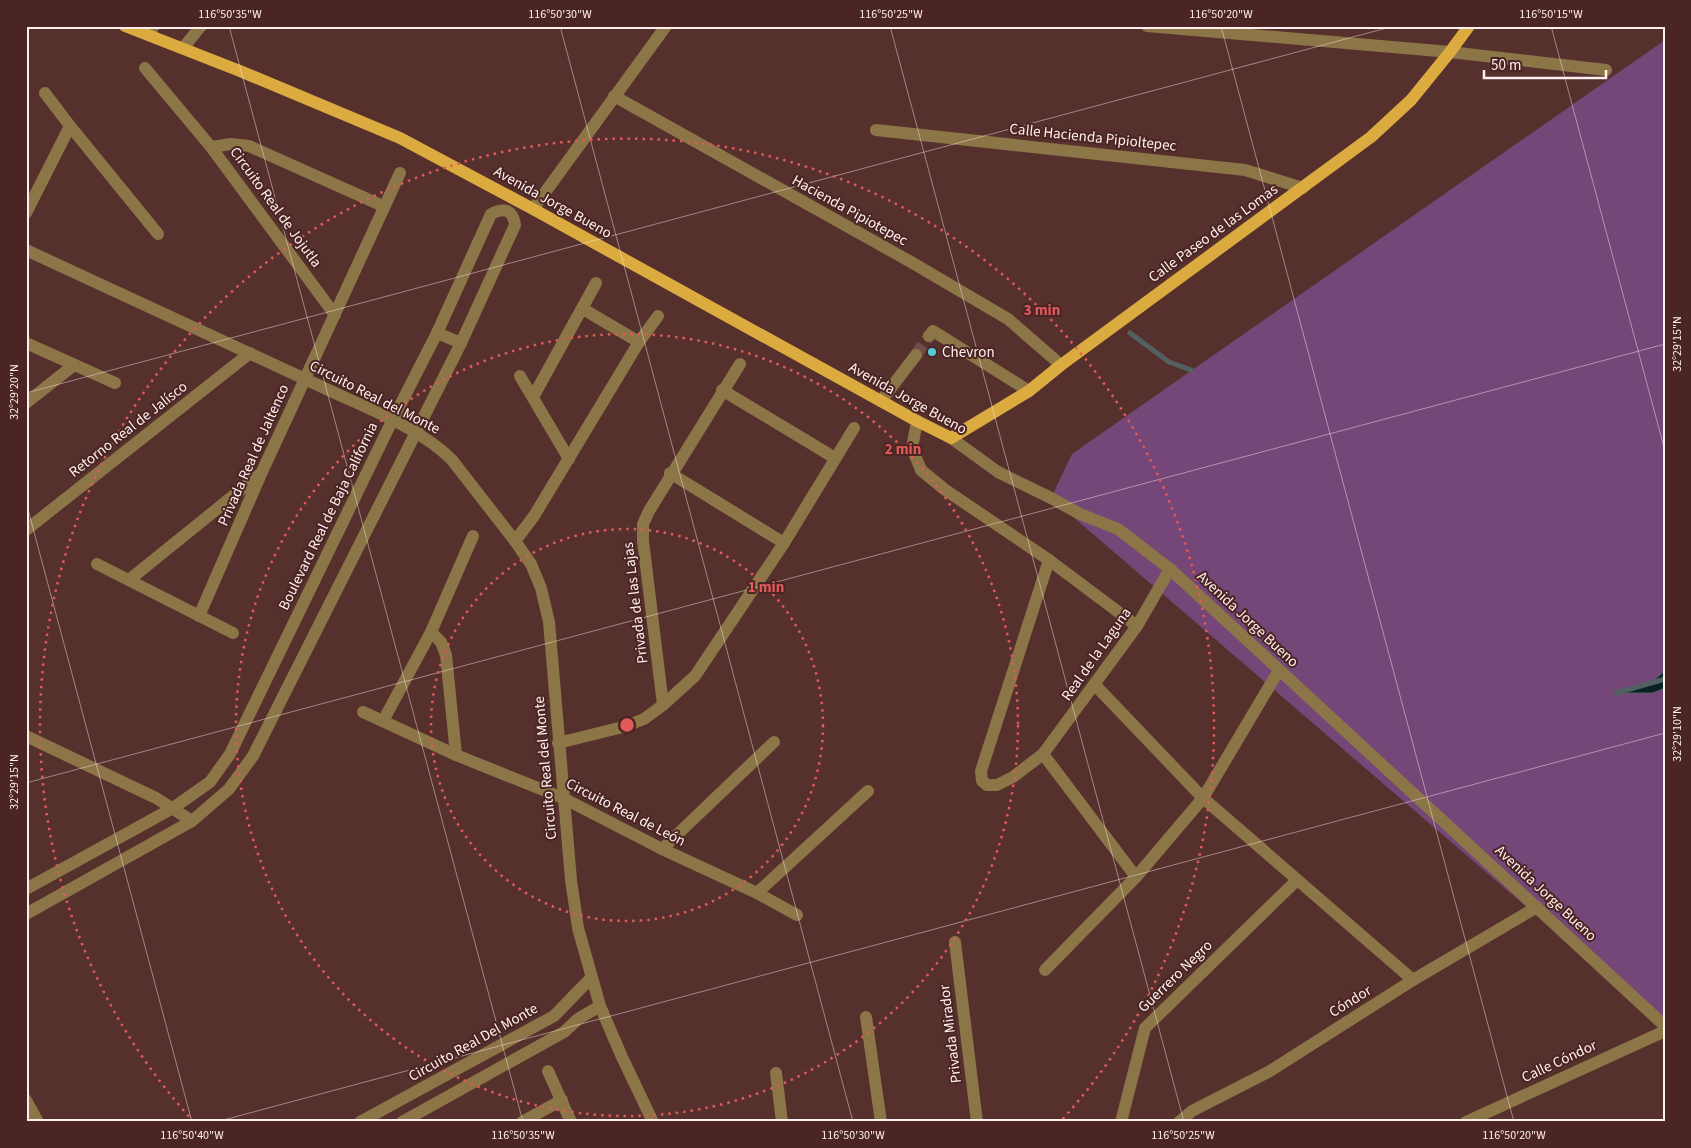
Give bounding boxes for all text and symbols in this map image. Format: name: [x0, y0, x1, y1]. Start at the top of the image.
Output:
text: 116°50'35"W: [198, 6, 262, 23]
text: 116°50'30"W: [528, 6, 592, 23]
text: 116°50'25"W: [859, 6, 923, 23]
text: 116°50'20"W: [1189, 6, 1253, 23]
text: 116°50'15"W: [1519, 6, 1583, 23]
scale bar: [1484, 48, 1606, 80]
text: 50 m: [1491, 55, 1521, 76]
street label: Calle Hacienda Pipioltepec: [1008, 118, 1178, 157]
street label: Circuito Real de Jojutla: [225, 143, 327, 272]
street label: Avenida Jorge Bueno: [490, 161, 616, 244]
street label: Hacienda Pipiotepec: [788, 170, 912, 251]
street label: Calle Paseo de las Lomas: [1144, 179, 1282, 288]
text: 3 min: [1024, 300, 1060, 321]
text: 32°29'15"N: [1669, 316, 1686, 372]
place label: Chevron: [942, 342, 995, 363]
marker: Chevron: [926, 346, 938, 358]
street label: Circuito Real del Monte: [306, 355, 444, 440]
street label: Avenida Jorge Bueno: [845, 357, 971, 440]
text: 32°29'20"N: [6, 364, 23, 420]
street label: Retorno Real de Jalísco: [65, 376, 192, 482]
street label: Privada Real de Jaltenco: [213, 381, 294, 529]
street label: Boulevard Real de Baja California: [274, 419, 383, 614]
text: 2 min: [885, 439, 921, 460]
street label: Privada de las Lajas: [618, 541, 653, 665]
street label: Avenida Jorge Bueno: [1192, 567, 1303, 672]
text: 1 min: [748, 577, 784, 598]
street label: Real de la Laguna: [1056, 603, 1136, 705]
street label: Circuito Real del Monte: [529, 695, 562, 841]
text: 32°29'10"N: [1669, 706, 1686, 762]
centre of rings: [618, 716, 636, 734]
text: 32°29'15"N: [6, 754, 23, 810]
street label: Circuito Real de León: [562, 773, 689, 852]
street label: Avenida Jorge Bueno: [1490, 841, 1601, 946]
street label: Guerrero Negro: [1133, 935, 1217, 1017]
street label: Cóndor: [1325, 980, 1376, 1023]
street label: Privada Mirador: [934, 983, 967, 1084]
street label: Circuito Real Del Monte: [405, 998, 542, 1087]
street label: Calle Cóndor: [1518, 1035, 1601, 1088]
text: 116°50'40"W: [160, 1127, 224, 1144]
text: 116°50'35"W: [491, 1127, 555, 1144]
text: 116°50'30"W: [821, 1127, 885, 1144]
text: 116°50'25"W: [1151, 1127, 1215, 1144]
text: 116°50'20"W: [1482, 1127, 1546, 1144]

